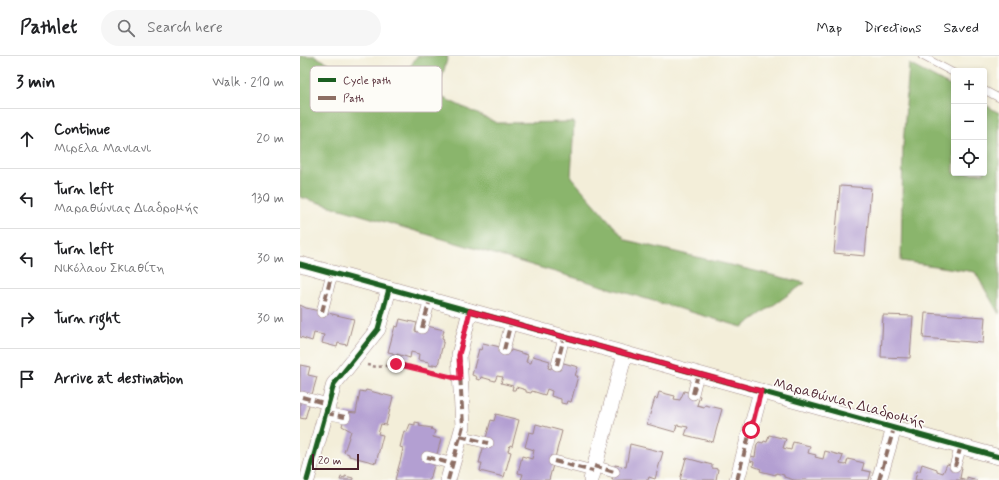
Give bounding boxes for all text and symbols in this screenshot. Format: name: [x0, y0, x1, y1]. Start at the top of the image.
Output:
search box: [101, 10, 381, 46]
text: Pathlet: [20, 15, 77, 40]
icon: search: [115, 17, 137, 39]
text: Search here: [147, 18, 223, 38]
text: Map: [816, 19, 842, 37]
text: Directions: [864, 19, 922, 37]
text: Saved: [944, 19, 979, 37]
legend: [310, 66, 442, 112]
map controls: [951, 68, 987, 176]
button: +: [951, 68, 987, 104]
text: 3 min: [16, 71, 55, 93]
text: Walk · 210 m: [212, 74, 284, 91]
text: Cycle path: [343, 74, 391, 88]
text: Path: [343, 92, 364, 106]
button: −: [951, 104, 987, 140]
text: Continue: [54, 120, 110, 140]
icon: ahead: [16, 128, 38, 150]
text: 20 m: [256, 130, 284, 147]
text: Μιρελα Μανιανι: [54, 140, 151, 157]
button: locate: [951, 140, 987, 176]
text: Turn left: [54, 180, 114, 200]
icon: left: [16, 188, 38, 210]
text: 130 m: [251, 190, 284, 207]
text: Μαραθώνιας Διαδρομής: [54, 200, 199, 217]
text: Turn left: [54, 240, 114, 260]
icon: left: [16, 248, 38, 270]
text: 30 m: [257, 250, 284, 267]
text: Νικόλαου Σκιαθίτη: [54, 260, 164, 277]
icon: right: [16, 308, 38, 330]
text: Turn right: [54, 309, 121, 329]
text: 30 m: [257, 310, 284, 327]
route end: [387, 355, 405, 373]
icon: arrive: [16, 368, 38, 390]
text: Arrive at destination: [54, 369, 183, 389]
street label: Μαραθώνιας Διαδρομής: [772, 374, 926, 432]
route start: [742, 421, 760, 439]
scale bar: [312, 452, 359, 471]
text: 20 m: [318, 454, 341, 468]

